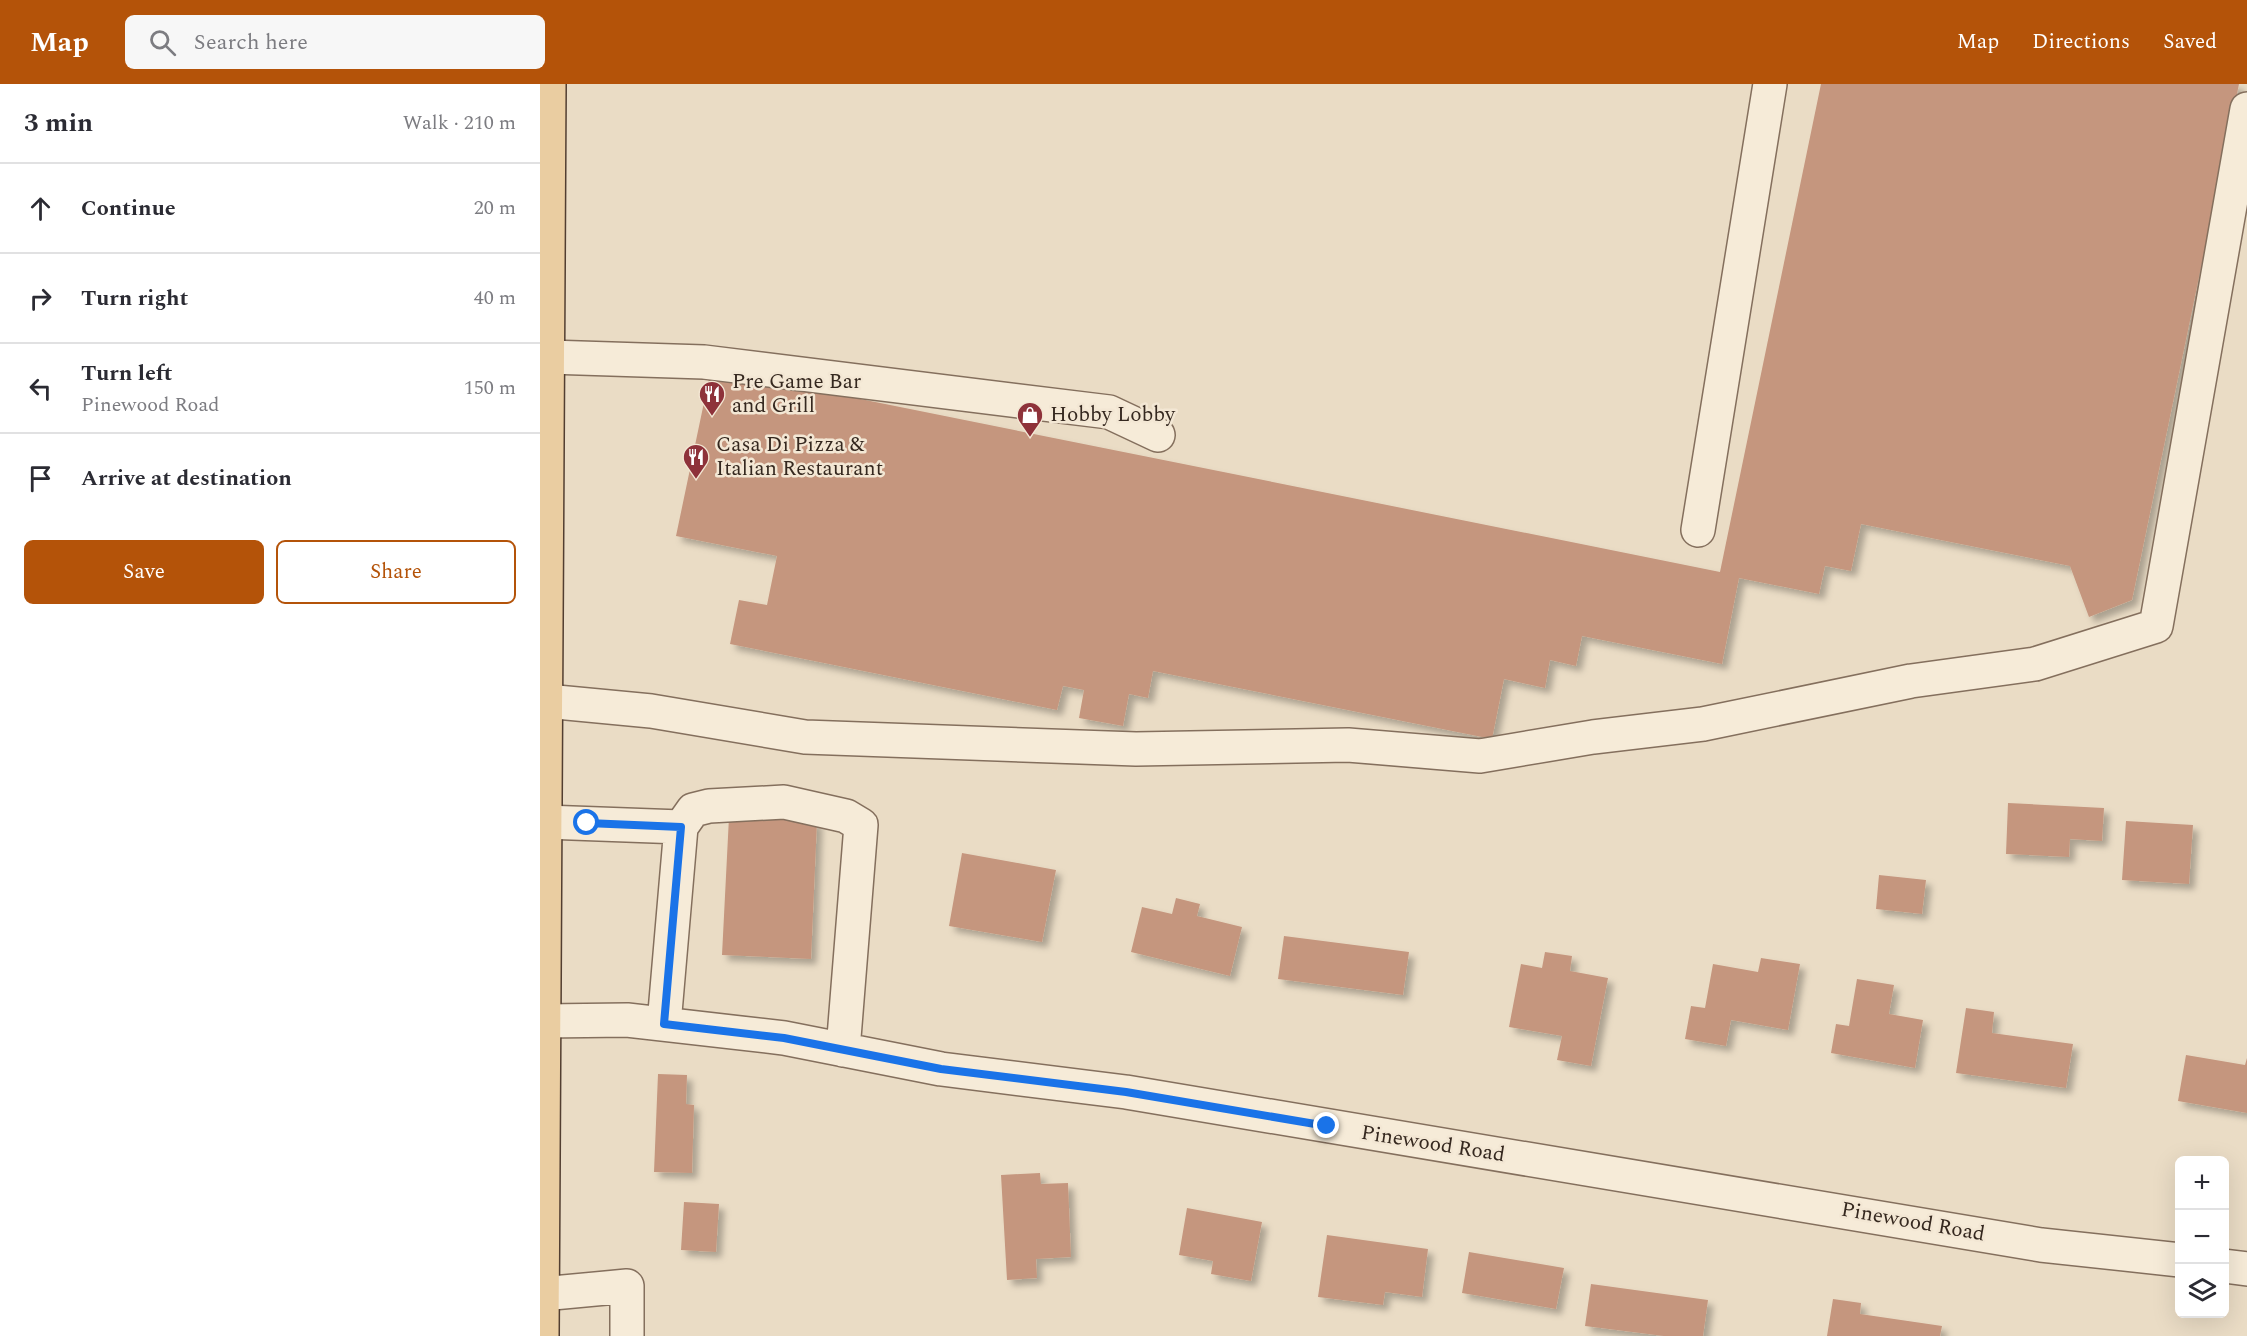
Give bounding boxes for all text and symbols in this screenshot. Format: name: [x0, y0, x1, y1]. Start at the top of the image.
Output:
search box: [125, 15, 545, 69]
text: Map: [30, 21, 89, 64]
icon: search: [146, 26, 179, 59]
text: Search here: [194, 26, 308, 59]
text: Map: [1957, 26, 1999, 58]
text: Directions: [2032, 26, 2130, 58]
text: Saved: [2163, 26, 2217, 58]
text: 3 min: [24, 103, 93, 143]
text: Walk · 210 m: [403, 108, 516, 138]
icon: ahead: [24, 192, 57, 225]
text: Continue: [81, 192, 176, 225]
text: 20 m: [474, 193, 516, 223]
icon: right: [24, 282, 57, 315]
text: Turn right: [81, 282, 188, 315]
text: 40 m: [474, 283, 516, 313]
text: Turn left: [81, 357, 173, 390]
place label: Pre Game Bar and Grill: [732, 366, 861, 422]
icon: left: [24, 372, 57, 405]
text: 150 m: [464, 373, 516, 403]
restaurant icon: Pre Game Bar and Grill: [697, 379, 727, 417]
text: Pinewood Road: [81, 390, 219, 420]
place label: Hobby Lobby: [1050, 399, 1176, 431]
shop icon: Hobby Lobby: [1015, 400, 1045, 438]
place label: Casa Di Pizza & Italian Restaurant: [716, 429, 883, 485]
restaurant icon: Casa Di Pizza & Italian Restaurant: [681, 442, 711, 480]
icon: arrive: [24, 462, 57, 495]
text: Arrive at destination: [81, 462, 292, 495]
button: Save: [24, 540, 264, 604]
button: Share: [276, 540, 516, 604]
route start: [573, 809, 599, 835]
route end: [1313, 1112, 1339, 1138]
street label: Pinewood Road: [1359, 1117, 1507, 1171]
map controls: [2175, 1156, 2229, 1318]
button: +: [2175, 1156, 2229, 1210]
street label: Pinewood Road: [1839, 1194, 1987, 1250]
button: −: [2175, 1210, 2229, 1264]
button: layers: [2175, 1264, 2229, 1318]

